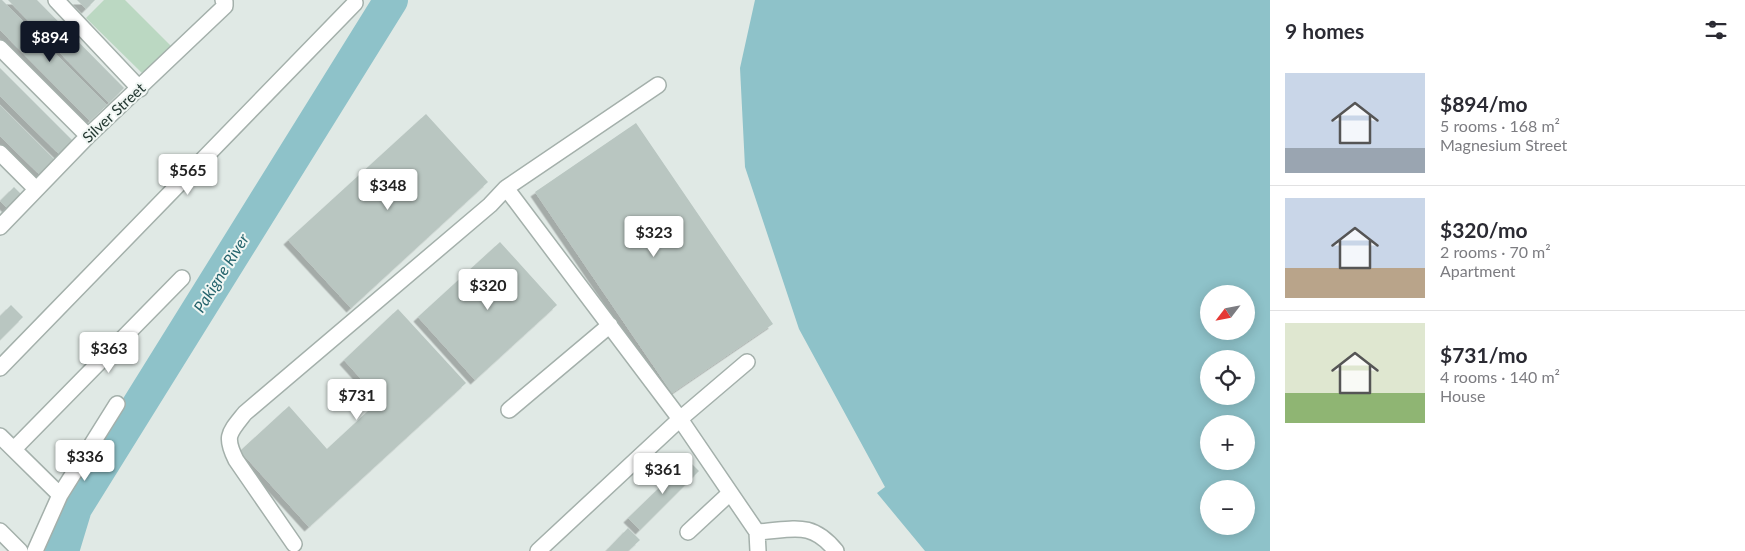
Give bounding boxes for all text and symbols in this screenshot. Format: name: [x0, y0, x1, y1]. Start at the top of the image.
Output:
icon: filters: [1702, 16, 1730, 44]
text: 9 homes: [1285, 18, 1364, 43]
pin: $894: [20, 20, 80, 63]
text: $894: [31, 27, 69, 46]
street label: Silver Street: [78, 78, 149, 146]
text: $894/mo: [1440, 91, 1528, 116]
icon: home: [1325, 93, 1385, 153]
text: 5 rooms · 168 m²: [1440, 116, 1560, 135]
text: Magnesium Street: [1440, 135, 1567, 154]
pin: $565: [158, 154, 218, 196]
text: $565: [169, 160, 207, 179]
pin: $348: [358, 168, 418, 211]
text: $348: [369, 175, 407, 194]
pin: $323: [624, 216, 684, 258]
text: $320/mo: [1440, 217, 1528, 242]
icon: home: [1325, 218, 1385, 278]
text: $323: [635, 222, 673, 241]
water label: Pakigne River: [189, 230, 252, 315]
text: 2 rooms · 70 m²: [1440, 242, 1551, 261]
text: Apartment: [1440, 261, 1515, 280]
pin: $320: [458, 268, 518, 311]
text: $320: [469, 275, 507, 294]
north arrow: [1200, 285, 1255, 340]
map controls: [1200, 285, 1255, 535]
pin: $363: [79, 332, 139, 374]
text: $363: [90, 338, 128, 357]
text: $731/mo: [1440, 342, 1528, 367]
icon: home: [1325, 343, 1385, 403]
button: locate: [1200, 350, 1255, 405]
text: 4 rooms · 140 m²: [1440, 367, 1560, 386]
pin: $731: [327, 378, 387, 421]
text: $731: [338, 385, 376, 404]
text: House: [1440, 386, 1485, 405]
button: +: [1200, 415, 1255, 470]
pin: $336: [55, 440, 115, 482]
text: $336: [66, 446, 104, 465]
pin: $361: [633, 452, 693, 495]
text: $361: [644, 459, 682, 478]
button: −: [1200, 480, 1255, 535]

